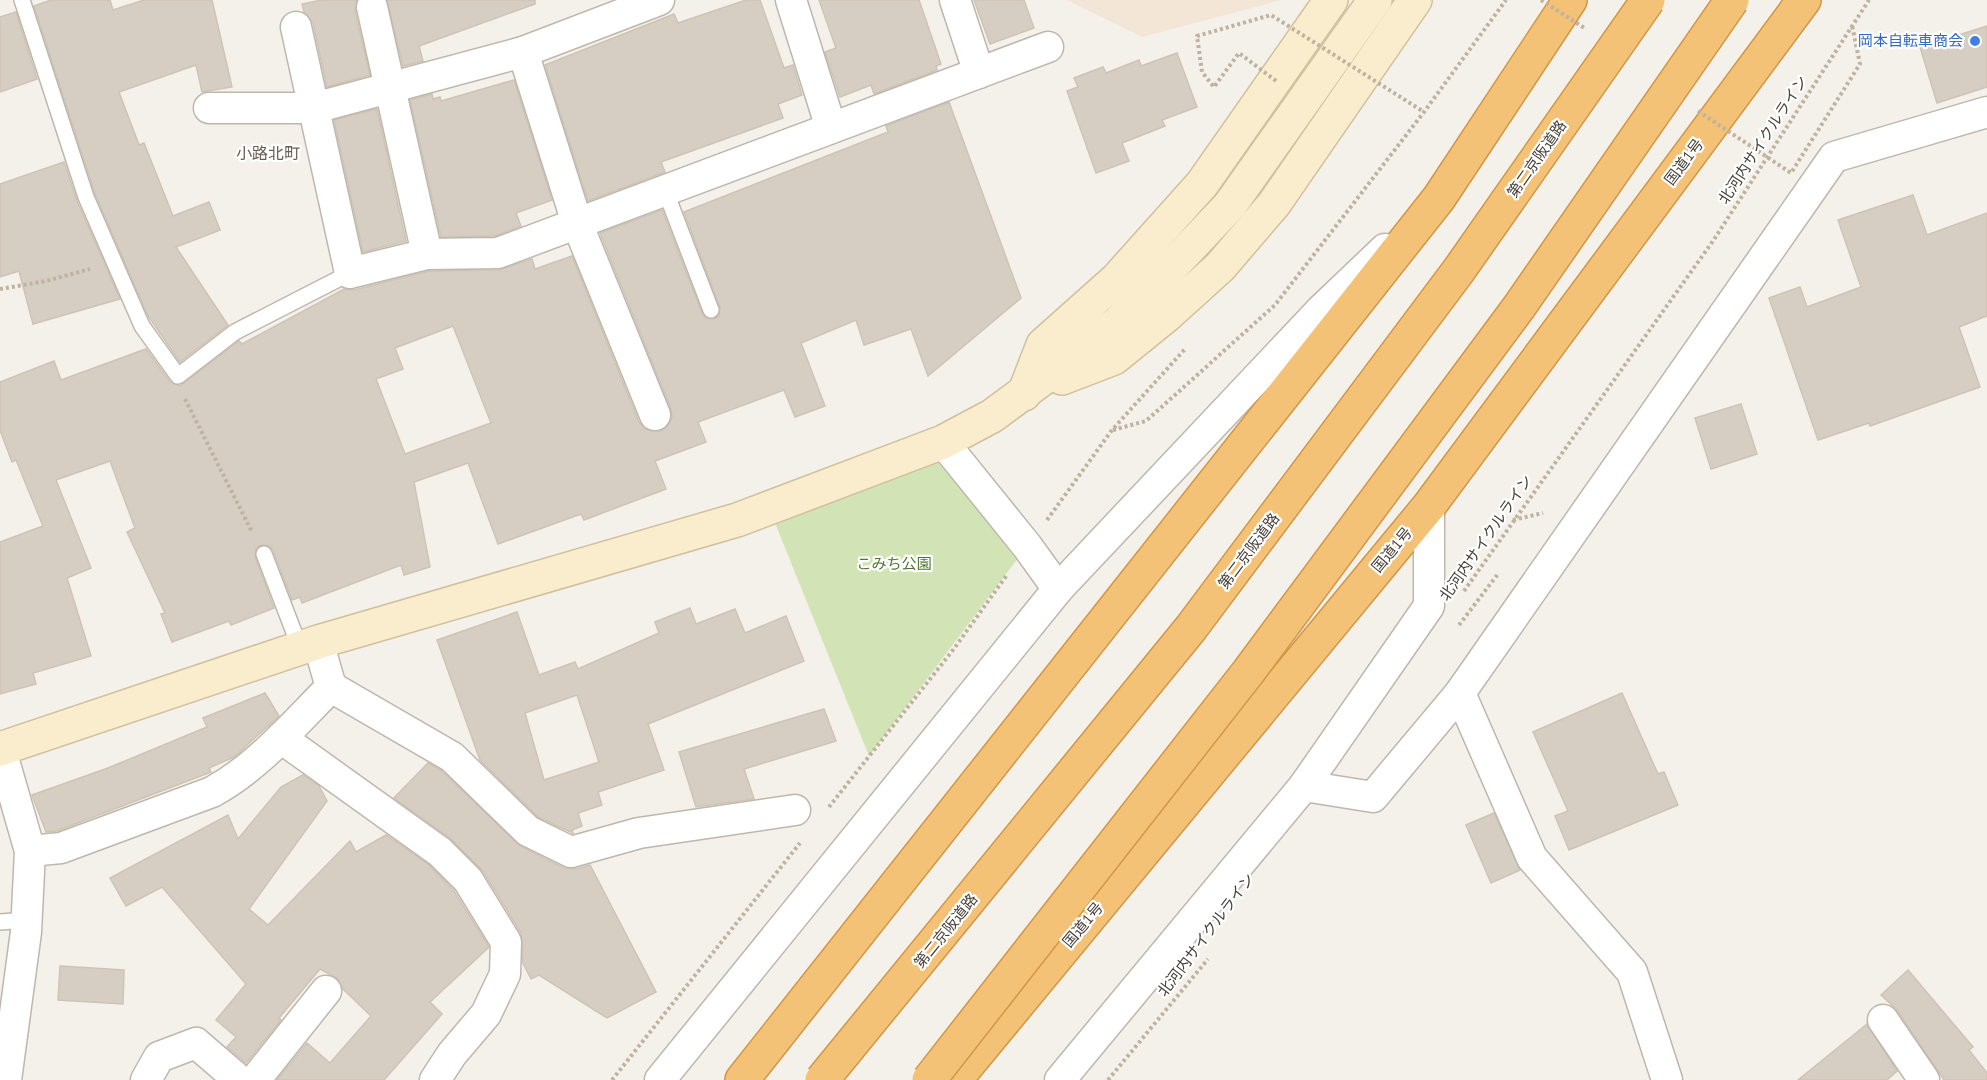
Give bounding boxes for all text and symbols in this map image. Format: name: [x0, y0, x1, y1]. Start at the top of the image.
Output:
place label: 岡本自転車商会: [1858, 31, 1963, 50]
marker: 岡本自転車商会: [1968, 34, 1982, 48]
street label: 北河内サイクルライン: [1714, 72, 1811, 207]
street label: 第二京阪道路: [1503, 116, 1570, 201]
street label: 国道1号: [1660, 135, 1707, 189]
district label: 小路北町: [236, 143, 300, 163]
street label: 北河内サイクルライン: [1435, 471, 1536, 604]
street label: 第二京阪道路: [1214, 509, 1283, 592]
street label: 国道1号: [1367, 523, 1416, 576]
park label: こみち公園: [856, 554, 932, 573]
street label: 北河内サイクルライン: [1153, 869, 1258, 1000]
street label: 第二京阪道路: [910, 890, 981, 972]
street label: 国道1号: [1058, 898, 1107, 951]

